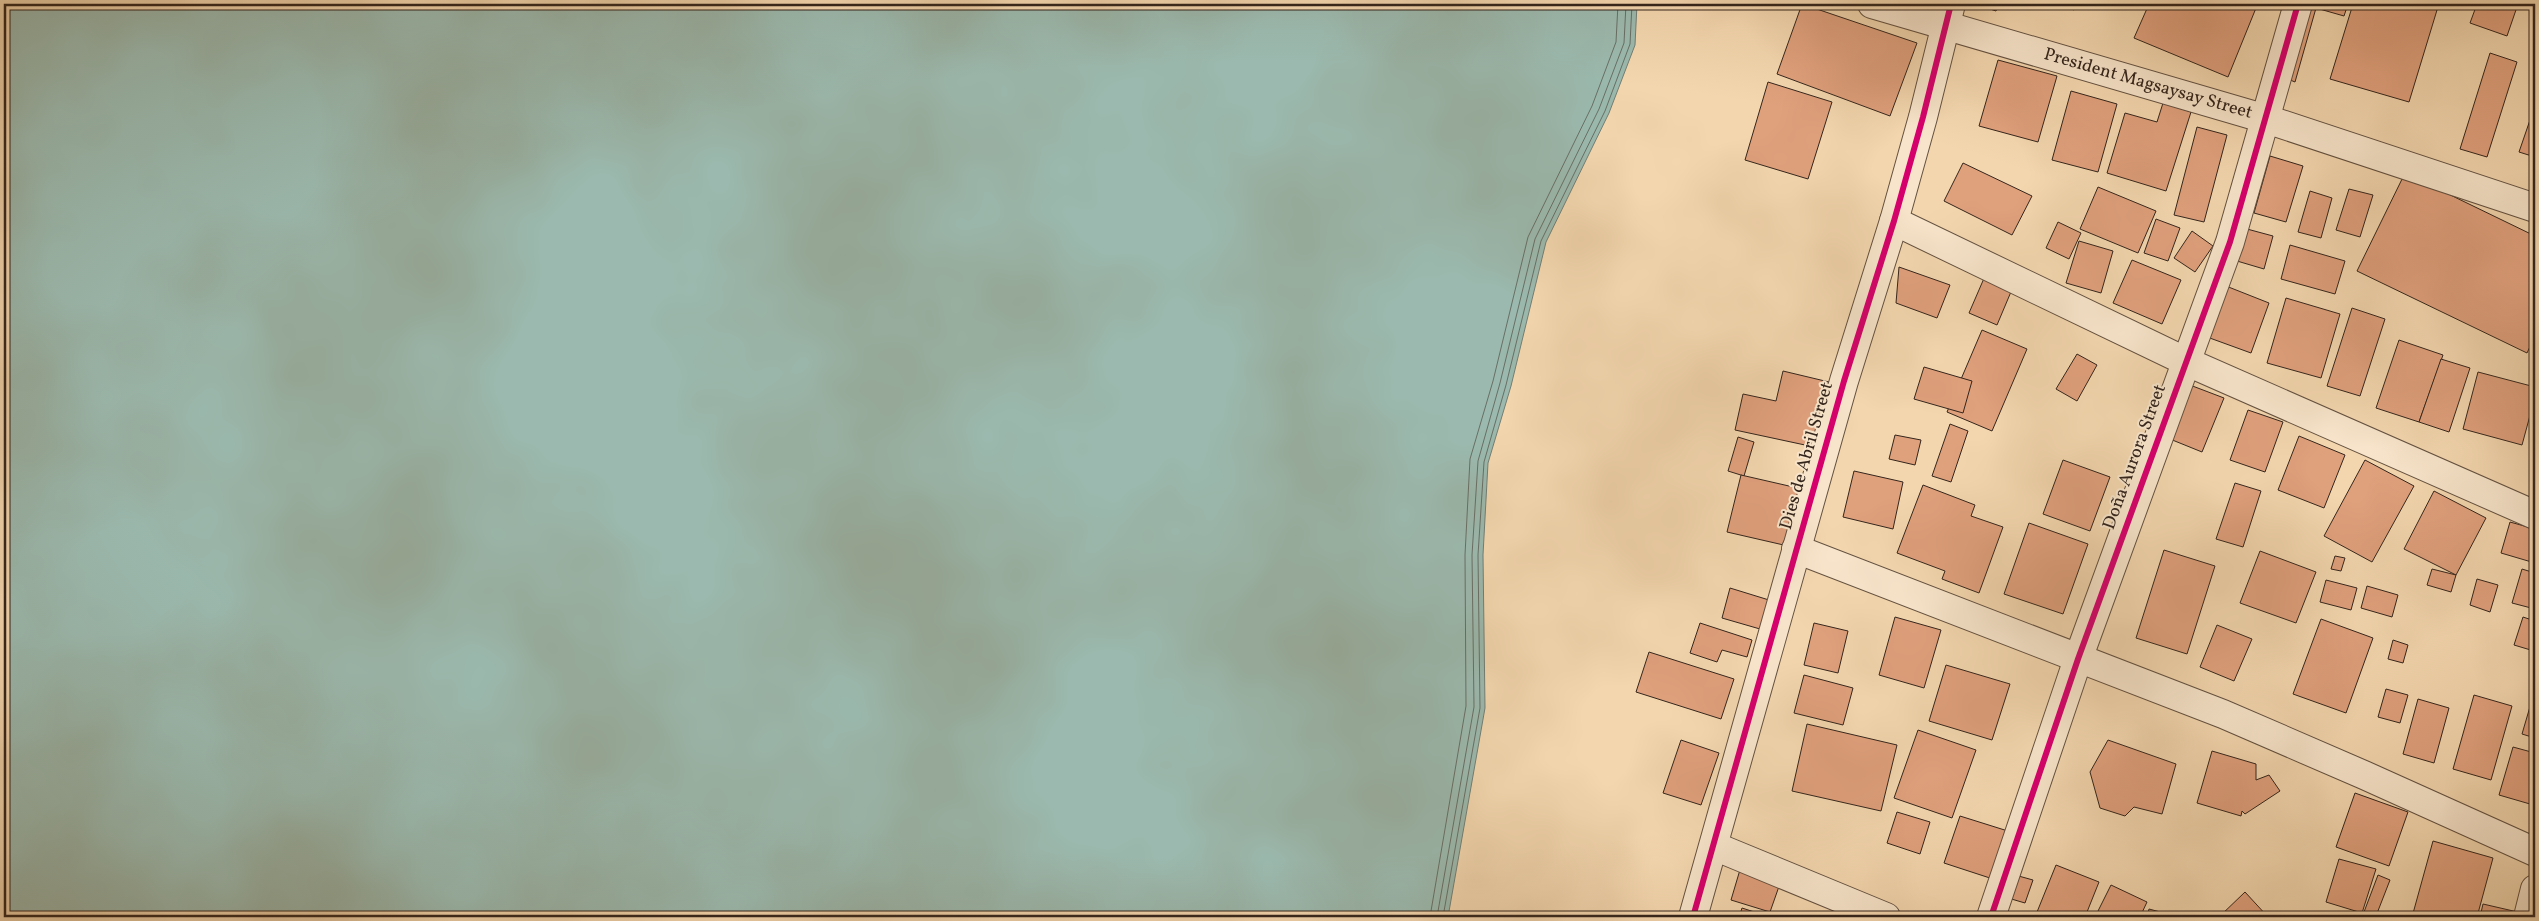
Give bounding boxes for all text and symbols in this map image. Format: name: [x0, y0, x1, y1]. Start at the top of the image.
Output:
street label: President Magsaysay Street: [2041, 42, 2255, 126]
street label: Dies de Abril Street: [1774, 379, 1840, 533]
street label: Doña Aurora Street: [2097, 381, 2173, 533]

